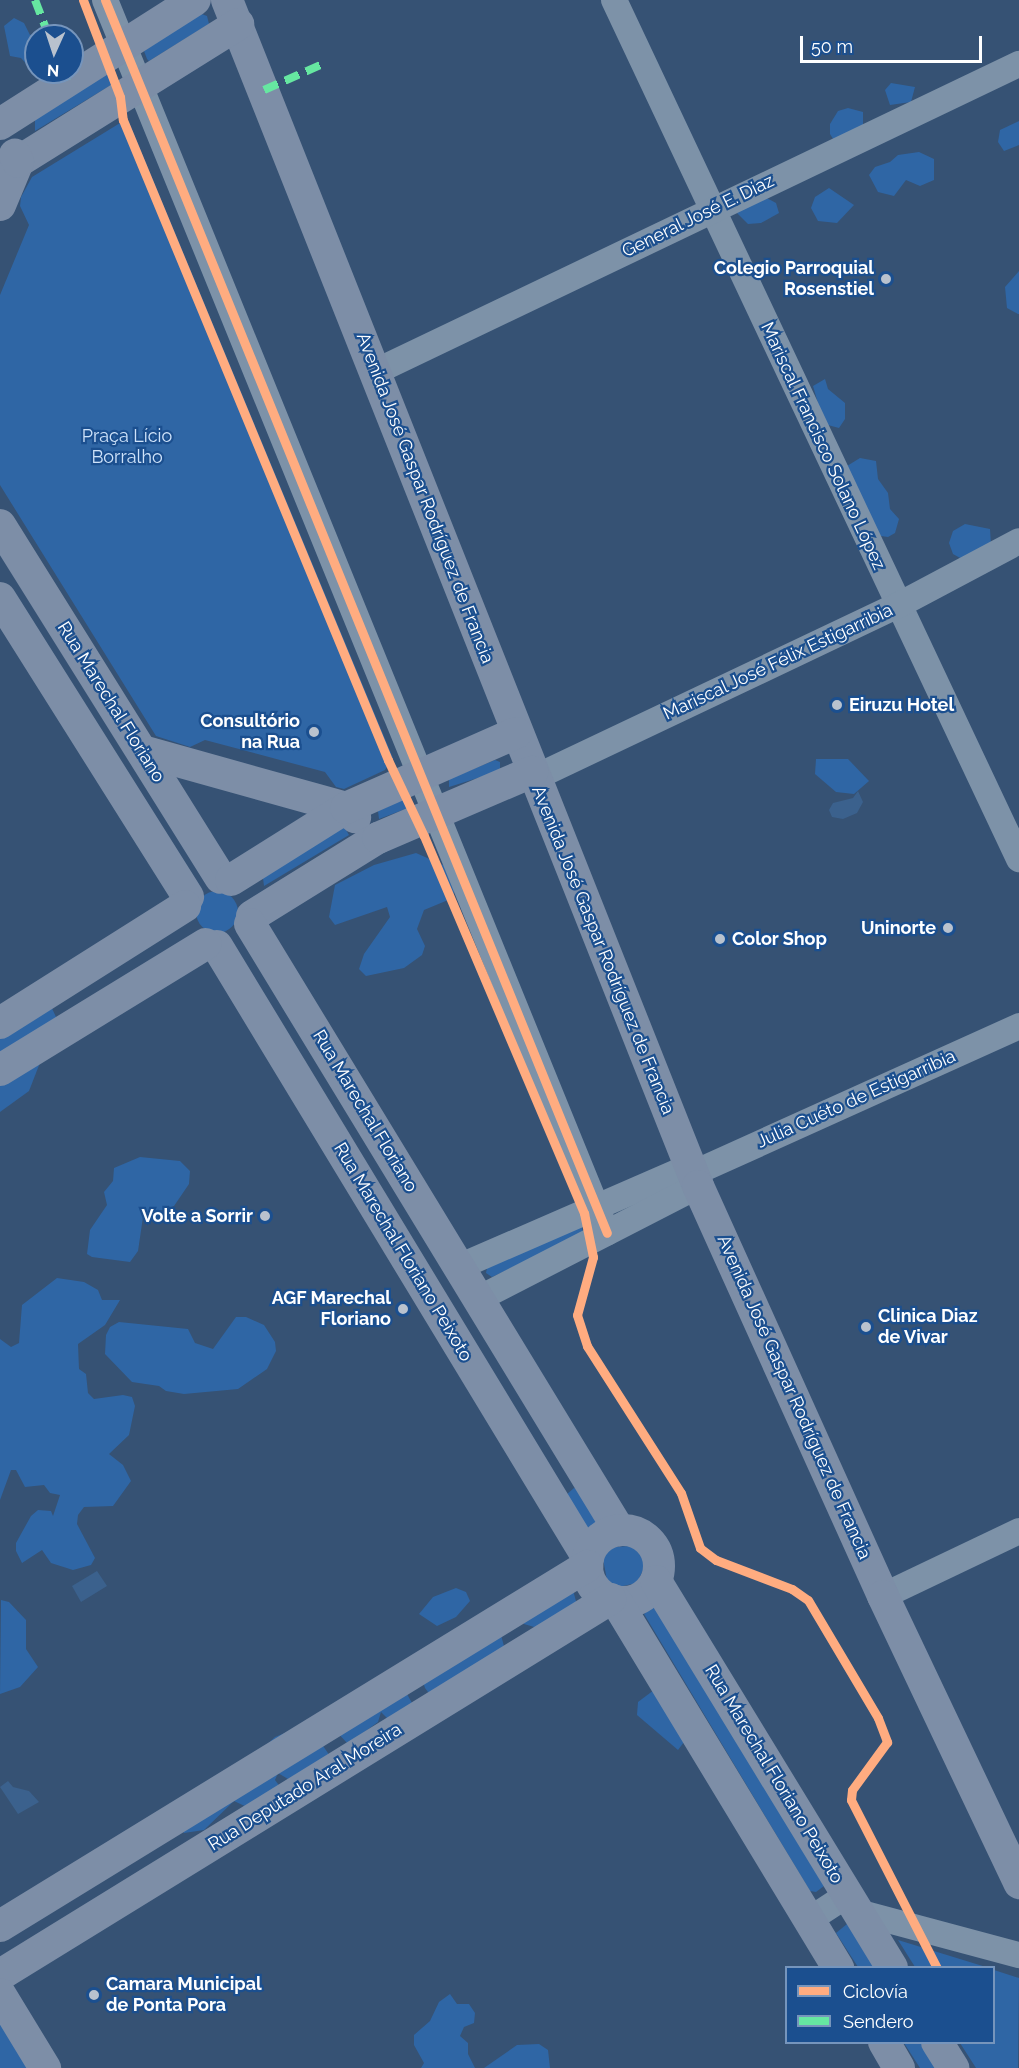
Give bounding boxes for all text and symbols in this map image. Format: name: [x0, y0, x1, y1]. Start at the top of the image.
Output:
north arrow: [24, 24, 84, 84]
scale bar: [803, 24, 984, 62]
text: 50 m: [811, 36, 853, 57]
text: N: [47, 61, 60, 80]
street label: General José E. Diaz: [618, 170, 778, 262]
place label: Colegio Parroquial Rosenstiel: [714, 258, 874, 300]
marker: Colegio Parroquial Rosenstiel: [879, 272, 893, 286]
street label: Mariscal Francisco Solano López: [756, 319, 890, 573]
street label: Avenida José Gaspar Rodríguez de Francia: [352, 329, 498, 667]
park label: Praça Lício Borralho: [82, 426, 172, 468]
street label: Mariscal José Félix Estigarribia: [659, 599, 897, 725]
street label: Rua Marechal Floriano: [53, 617, 169, 787]
place label: Eiruzu Hotel: [849, 694, 954, 716]
marker: Eiruzu Hotel: [830, 698, 844, 712]
place label: Consultório na Rua: [200, 711, 300, 754]
marker: Consultório na Rua: [305, 723, 323, 741]
street label: Avenida José Gaspar Rodríguez de Francia: [527, 782, 679, 1118]
place label: Uninorte: [861, 917, 936, 939]
marker: Uninorte: [941, 921, 955, 935]
place label: Color Shop: [732, 928, 827, 950]
marker: Color Shop: [713, 932, 727, 946]
street label: Rua Marechal Floriano: [308, 1026, 422, 1196]
street label: Julia Cuéto de Estigarribia: [753, 1045, 959, 1153]
street label: Rua Marechal Floriano Peixoto: [329, 1138, 477, 1366]
place label: Volte a Sorrir: [142, 1205, 253, 1227]
marker: Volte a Sorrir: [258, 1209, 272, 1223]
street label: Avenida José Gaspar Rodríguez de Francia: [712, 1231, 876, 1563]
place label: AGF Marechal Floriano: [271, 1288, 391, 1330]
marker: AGF Marechal Floriano: [396, 1302, 410, 1316]
place label: Clinica Diaz de Vivar: [878, 1306, 978, 1348]
marker: Clinica Diaz de Vivar: [859, 1320, 873, 1334]
street label: Rua Marechal Floriano Peixoto: [700, 1660, 848, 1888]
street label: Rua Deputado Aral Moreira: [204, 1718, 406, 1856]
legend: [785, 1966, 995, 2044]
place label: Camara Municipal de Ponta Pora: [106, 1974, 262, 2016]
text: Ciclovía: [843, 1981, 908, 2002]
marker: Camara Municipal de Ponta Pora: [87, 1988, 101, 2002]
text: Sendero: [843, 2011, 914, 2032]

